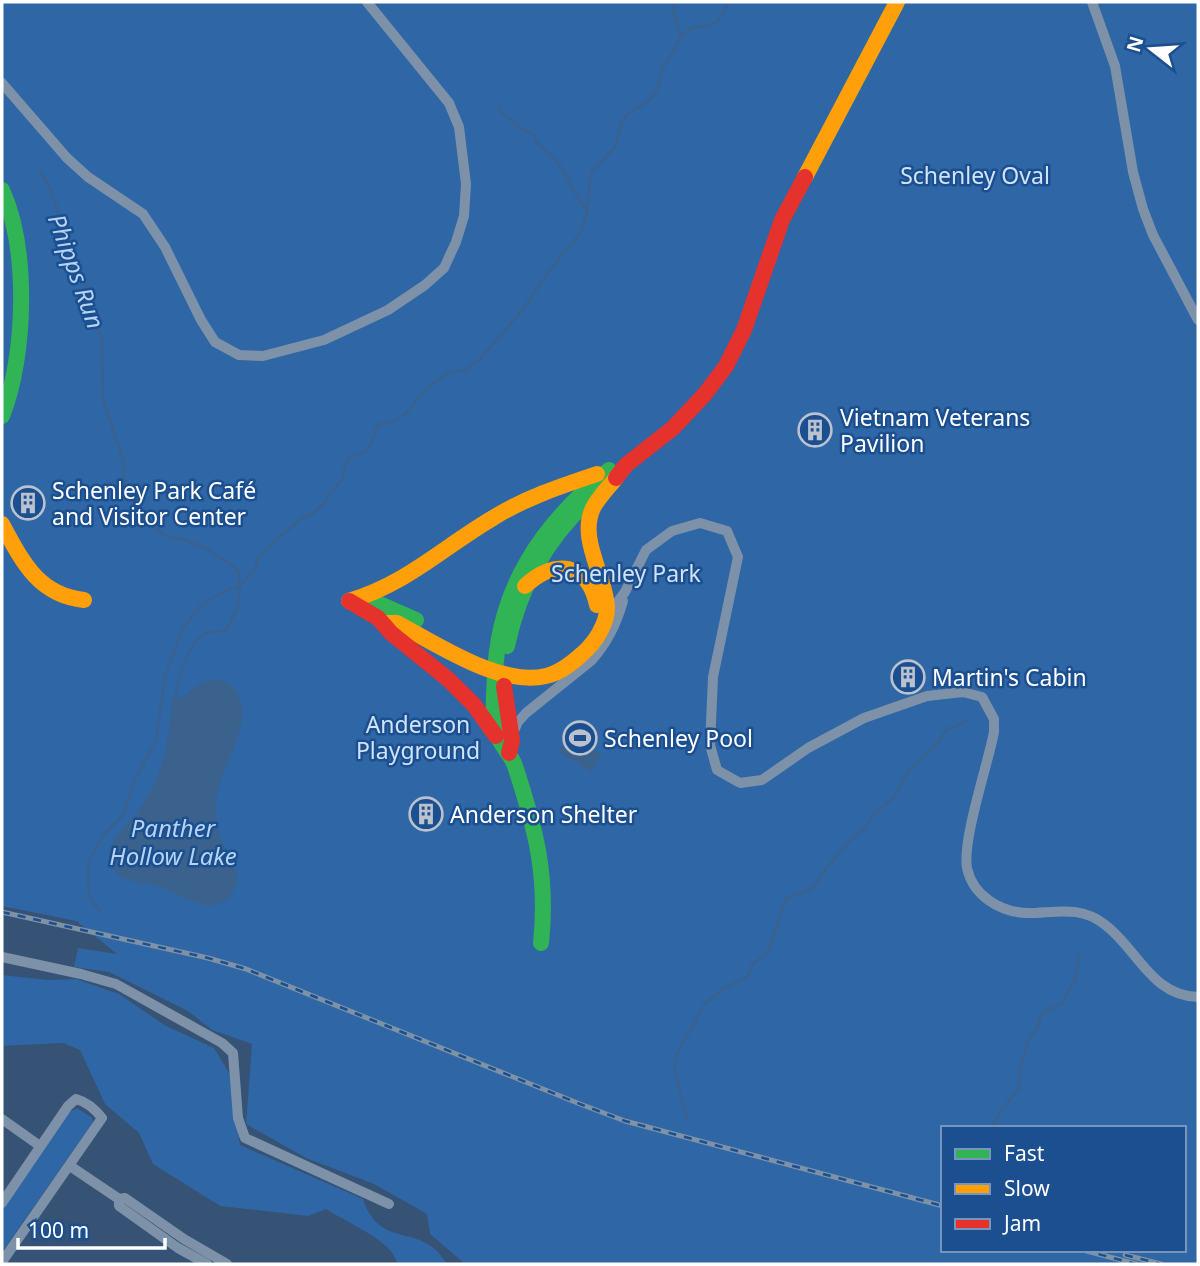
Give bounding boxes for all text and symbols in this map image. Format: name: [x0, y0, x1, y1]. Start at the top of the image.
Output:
north arrow: [1116, 14, 1186, 84]
text: N: [1120, 33, 1149, 55]
park label: Schenley Oval: [900, 159, 1050, 191]
water label: Phipps Run: [41, 209, 113, 333]
place label: Vietnam Veterans Pavilion: [840, 401, 1030, 459]
building icon: Vietnam Veterans Pavilion: [796, 411, 834, 449]
place label: Schenley Park Café and Visitor Center: [52, 474, 256, 532]
building icon: Schenley Park Café and Visitor Center: [9, 484, 47, 522]
park label: Schenley Park: [551, 557, 702, 589]
building icon: Martin's Cabin: [889, 658, 927, 696]
place label: Martin's Cabin: [932, 661, 1087, 693]
park label: Anderson Playground: [356, 708, 480, 766]
sports icon: Schenley Pool: [561, 719, 599, 757]
place label: Schenley Pool: [604, 722, 753, 754]
building icon: Anderson Shelter: [407, 795, 445, 833]
place label: Anderson Shelter: [450, 798, 638, 830]
water label: Panther Hollow Lake: [109, 811, 237, 872]
legend: [941, 1126, 1186, 1252]
text: Fast: [1004, 1139, 1045, 1167]
text: Slow: [1004, 1174, 1050, 1202]
scale bar: [18, 1206, 164, 1250]
text: Jam: [1002, 1209, 1041, 1237]
text: 100 m: [28, 1216, 89, 1244]

